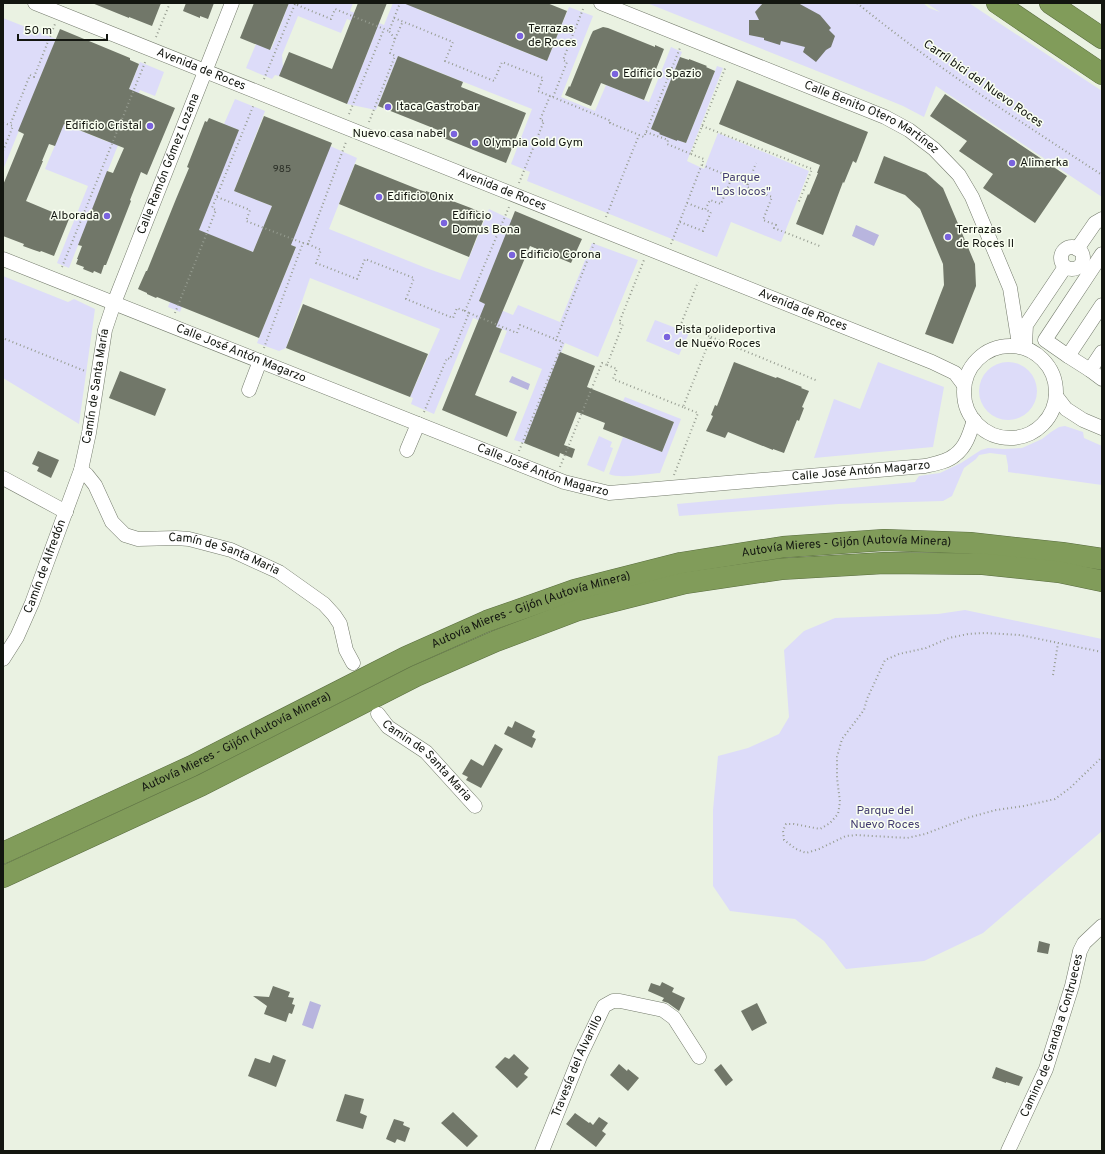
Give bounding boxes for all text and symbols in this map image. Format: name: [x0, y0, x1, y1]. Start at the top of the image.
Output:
scale bar: [18, 16, 107, 42]
place label: Terrazas de Roces: [528, 21, 577, 51]
text: 50 m: [24, 23, 52, 39]
marker: Terrazas de Roces: [515, 31, 525, 41]
street label: Carríl bici del Nuevo Roces: [920, 36, 1046, 132]
street label: Avenida de Roces: [154, 44, 248, 95]
place label: Edificio Spazio: [623, 66, 702, 82]
marker: Edificio Spazio: [610, 69, 620, 79]
street label: Calle Benito Otero Martínez: [802, 77, 942, 157]
street label: Calle Ramón Gómez Lozana: [134, 91, 204, 237]
place label: Itaca Gastrobar: [396, 99, 479, 115]
marker: Itaca Gastrobar: [383, 102, 393, 112]
place label: Edificio Cristal: [65, 118, 142, 134]
marker: Edificio Cristal: [145, 121, 155, 131]
place label: Nuevo casa nabel: [352, 126, 446, 142]
marker: Nuevo casa nabel: [449, 129, 459, 139]
place label: Olympia Gold Gym: [483, 135, 583, 151]
marker: Olympia Gold Gym: [470, 138, 480, 148]
place label: Alimerka: [1020, 155, 1068, 171]
marker: Alimerka: [1007, 158, 1017, 168]
house number: 985: [273, 163, 291, 176]
street label: Avenida de Roces: [455, 165, 549, 215]
park label: Parque "Los locos": [711, 170, 771, 200]
place label: Edificio Onix: [387, 189, 454, 205]
marker: Edificio Onix: [374, 192, 384, 202]
place label: Alborada: [50, 208, 99, 224]
place label: Edificio Domus Bona: [452, 208, 520, 238]
marker: Alborada: [102, 211, 112, 221]
marker: Edificio Domus Bona: [439, 218, 449, 228]
place label: Terrazas de Roces II: [956, 222, 1014, 252]
marker: Terrazas de Roces II: [943, 232, 953, 242]
place label: Edificio Corona: [520, 247, 601, 263]
marker: Edificio Corona: [507, 250, 517, 260]
street label: Avenida de Roces: [756, 285, 850, 335]
street label: Calle José Antón Magarzo: [173, 320, 309, 387]
place label: Pista polideportiva de Nuevo Roces: [675, 322, 776, 352]
street label: Camín de Santa María: [79, 327, 113, 446]
marker: Pista polideportiva de Nuevo Roces: [662, 332, 672, 342]
street label: Calle José Antón Magarzo: [474, 440, 611, 501]
street label: Calle José Antón Magarzo: [791, 457, 932, 485]
street label: Camín de Alfredón: [20, 517, 70, 616]
street label: Camín de Santa Maria: [168, 530, 282, 579]
street label: Autovía Mieres - Gijón (Autovía Minera): [740, 532, 951, 561]
street label: Autovía Mieres - Gijón (Autovía Minera): [429, 568, 632, 653]
street label: Autovía Mieres - Gijón (Autovía Minera): [138, 688, 334, 796]
street label: Camin de Santa Maria: [378, 717, 475, 805]
park label: Parque del Nuevo Roces: [850, 803, 920, 833]
street label: Camino de Granda a Contrueces: [1017, 952, 1087, 1120]
street label: Travesía del Alvarillo: [548, 1012, 607, 1120]

